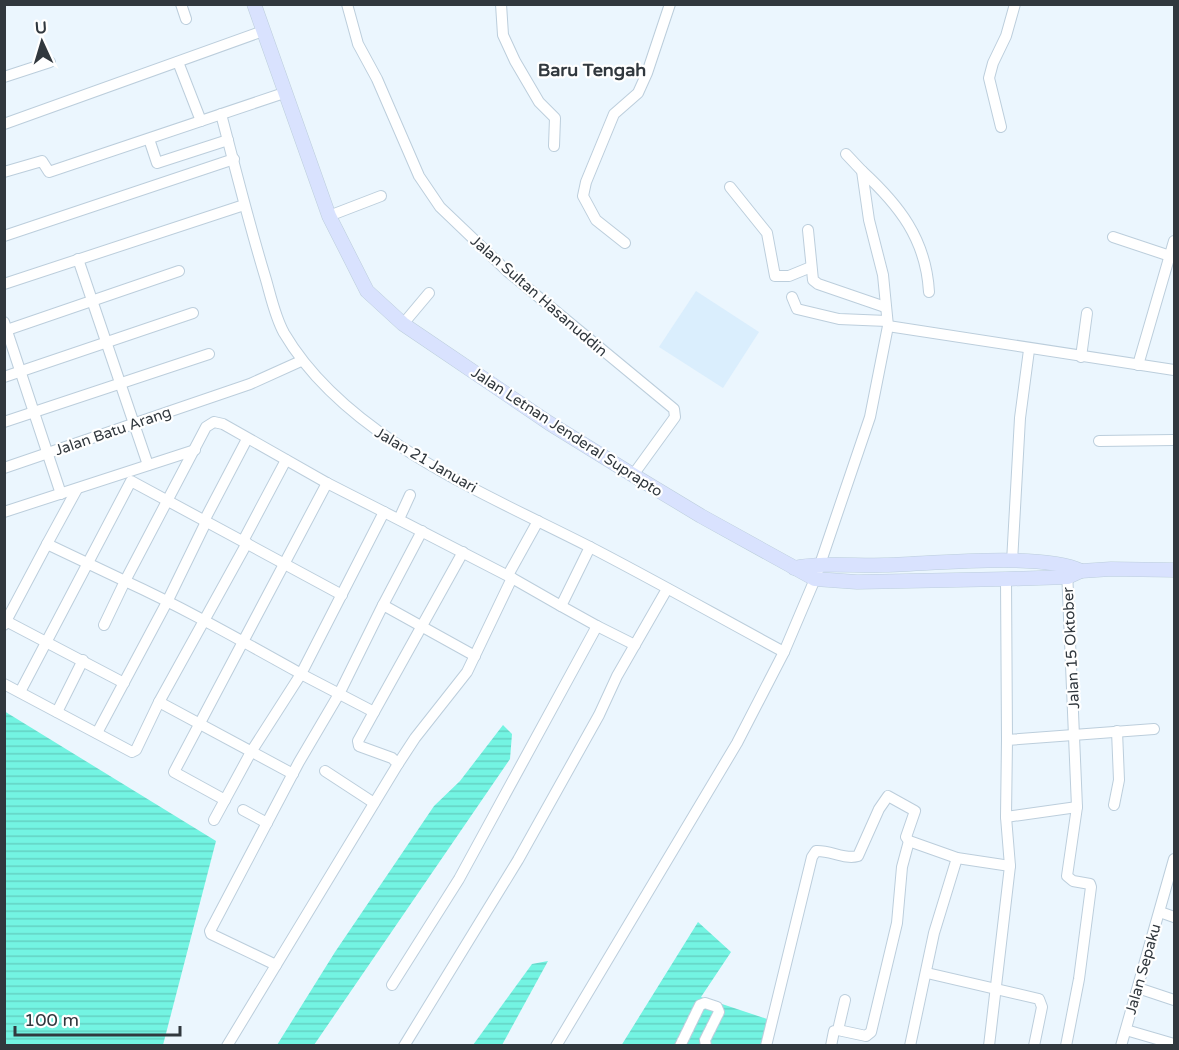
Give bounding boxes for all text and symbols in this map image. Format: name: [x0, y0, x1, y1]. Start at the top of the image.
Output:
north arrow: [12, 12, 72, 72]
text: U: [34, 18, 48, 38]
district label: Baru Tengah: [538, 59, 646, 81]
street label: Jalan Sultan Hasanuddin: [467, 232, 611, 360]
street label: Jalan Letnan Jenderal Suprapto: [468, 363, 666, 501]
street label: Jalan Batu Arang: [52, 403, 174, 459]
street label: Jalan 21 Januari: [372, 423, 480, 497]
street label: Jalan 15 Oktober: [1059, 586, 1083, 709]
street label: Jalan Sepaku: [1121, 922, 1165, 1016]
scale bar: [15, 999, 180, 1037]
text: 100 m: [24, 1009, 79, 1031]

